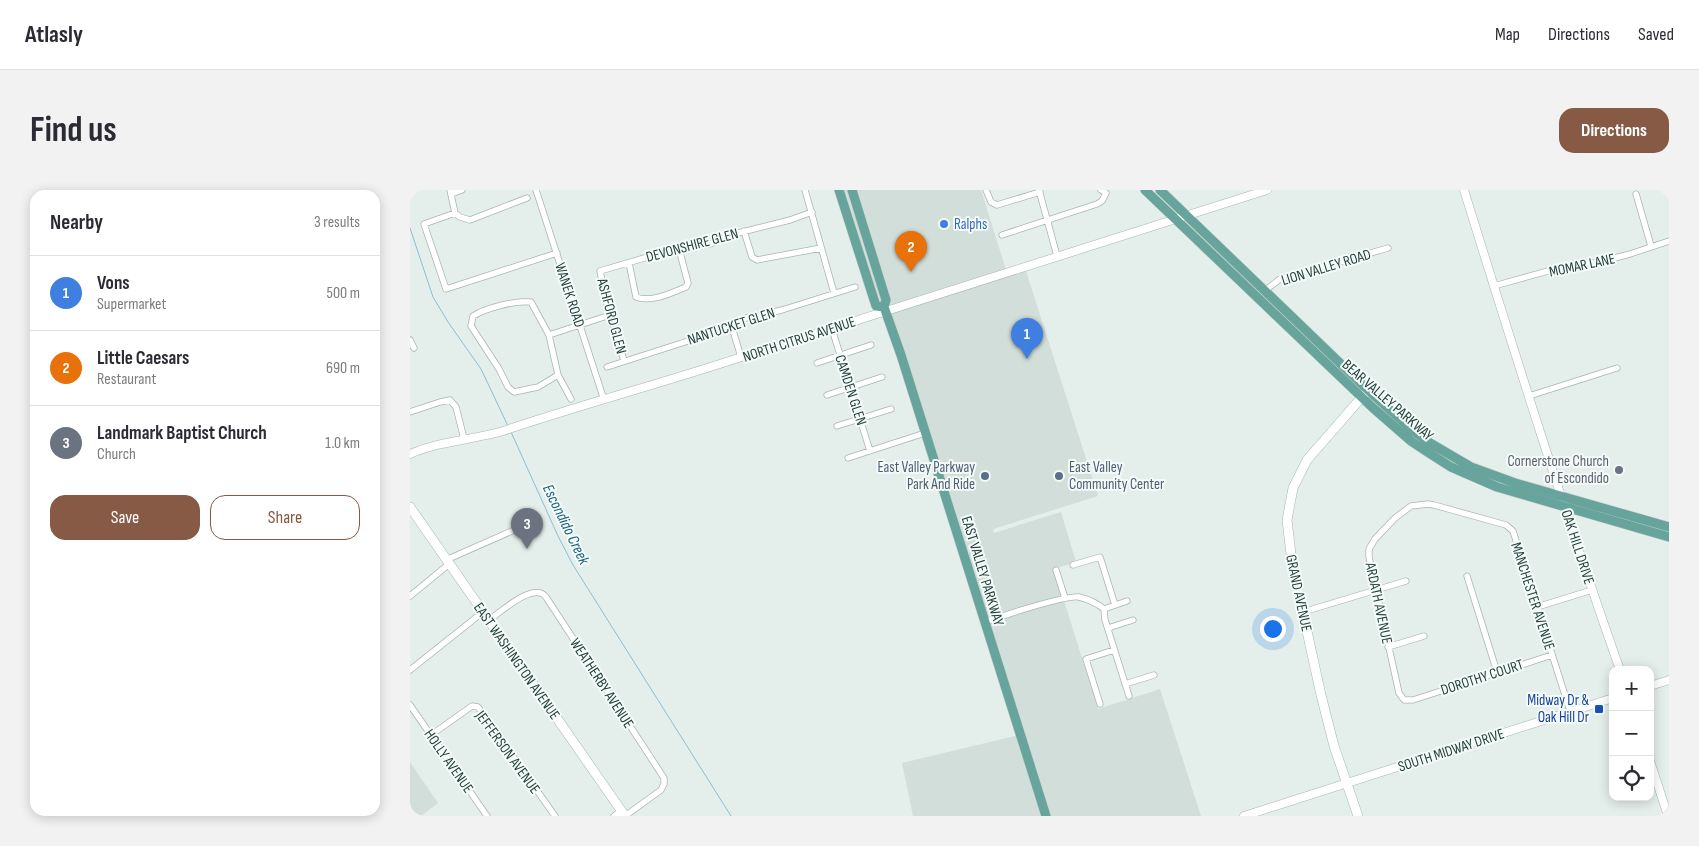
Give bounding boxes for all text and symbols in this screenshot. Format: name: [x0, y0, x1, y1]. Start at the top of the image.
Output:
text: Atlasly: [25, 20, 83, 49]
text: Map: [1495, 24, 1520, 45]
text: Directions: [1548, 24, 1610, 45]
text: Saved: [1638, 24, 1674, 45]
button: Directions: [1559, 108, 1669, 153]
text: Find us: [30, 109, 117, 152]
text: Nearby: [50, 210, 103, 235]
text: 3 results: [314, 213, 360, 232]
place label: Ralphs: [954, 215, 987, 234]
marker: Ralphs: [938, 218, 950, 230]
street label: DEVONSHIRE GLEN: [644, 224, 740, 267]
pin: 2: [895, 231, 927, 272]
street label: LION VALLEY ROAD: [1279, 245, 1373, 290]
street label: MOMAR LANE: [1547, 249, 1617, 282]
street label: WANEK ROAD: [550, 260, 589, 330]
text: Vons: [97, 272, 130, 295]
street label: ASHFORD GLEN: [592, 275, 631, 356]
text: 1: [63, 284, 69, 303]
text: 500 m: [326, 284, 360, 303]
text: Supermarket: [97, 295, 166, 314]
street label: NANTUCKET GLEN: [685, 303, 777, 350]
street label: NORTH CITRUS AVENUE: [740, 312, 858, 367]
pin: 1: [1011, 318, 1043, 359]
text: Little Caesars: [97, 347, 189, 370]
street label: CAMDEN GLEN: [830, 352, 871, 428]
street label: BEAR VALLEY PARKWAY: [1338, 356, 1438, 446]
text: 2: [62, 359, 70, 378]
text: 690 m: [326, 359, 360, 378]
text: Restaurant: [97, 370, 156, 389]
text: Landmark Baptist Church: [97, 422, 267, 445]
text: 3: [62, 434, 70, 453]
text: 1.0 km: [325, 434, 360, 453]
text: Church: [97, 445, 136, 464]
place label: Cornerstone Church of Escondido: [1507, 452, 1609, 488]
place label: East Valley Parkway Park And Ride: [878, 458, 975, 494]
place label: East Valley Community Center: [1069, 458, 1165, 494]
marker: Cornerstone Church of Escondido: [1613, 464, 1625, 476]
marker: East Valley Parkway Park And Ride: [979, 470, 991, 482]
marker: East Valley Community Center: [1053, 470, 1065, 482]
water label: Escondido Creek: [538, 481, 594, 569]
button: Save: [50, 495, 200, 540]
button: Share: [210, 495, 360, 540]
street label: OAK HILL DRIVE: [1557, 507, 1599, 587]
pin: 3: [511, 508, 543, 549]
street label: EAST VALLEY PARKWAY: [957, 514, 1008, 629]
street label: MANCHESTER AVENUE: [1506, 540, 1559, 652]
street label: GRAND AVENUE: [1281, 553, 1316, 633]
street label: ARDATH AVENUE: [1360, 560, 1396, 645]
street label: EAST WASHINGTON AVENUE: [469, 599, 564, 724]
your location: [1260, 616, 1286, 642]
street label: WEATHERBY AVENUE: [565, 635, 638, 732]
street label: DOROTHY COURT: [1438, 655, 1526, 700]
map controls: [1609, 666, 1654, 801]
button: +: [1609, 666, 1654, 711]
place label: Midway Dr & Oak Hill Dr: [1527, 691, 1590, 727]
marker: Midway Dr & Oak Hill Dr: [1593, 703, 1605, 715]
street label: JEFFERSON AVENUE: [470, 706, 544, 798]
button: −: [1609, 711, 1654, 756]
street label: SOUTH MIDWAY DRIVE: [1396, 724, 1507, 777]
street label: HOLLY AVENUE: [420, 726, 478, 797]
button: locate: [1609, 756, 1654, 801]

